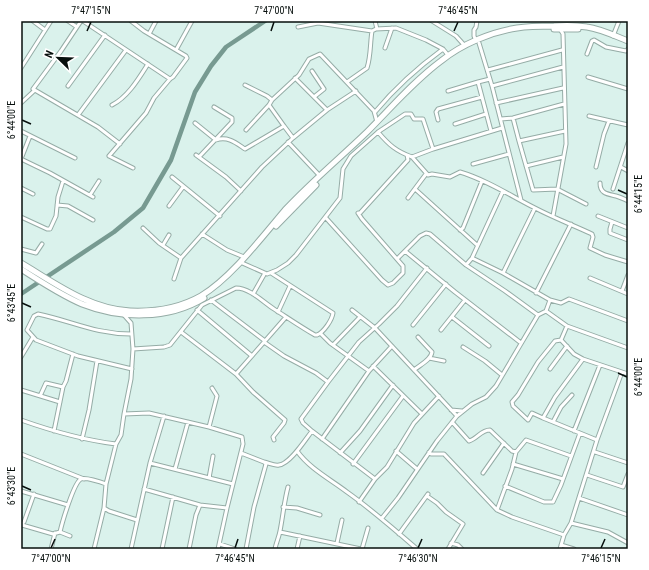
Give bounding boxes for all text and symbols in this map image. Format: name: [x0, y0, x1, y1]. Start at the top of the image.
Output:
text: 7°47'15"N: [71, 5, 111, 16]
text: 7°47'00"N: [254, 5, 294, 16]
text: 7°46'45"N: [438, 5, 478, 16]
north arrow: [38, 38, 78, 78]
text: N: [42, 48, 57, 60]
text: 6°44'00"E: [6, 101, 17, 139]
text: 6°44'15"E: [633, 175, 644, 213]
text: 6°43'45"E: [6, 284, 17, 322]
text: 6°44'00"E: [633, 358, 644, 396]
text: 6°43'30"E: [6, 467, 17, 505]
text: 7°47'00"N: [31, 553, 71, 564]
text: 7°46'45"N: [215, 553, 255, 564]
text: 7°46'30"N: [398, 553, 438, 564]
text: 7°46'15"N: [581, 553, 621, 564]

